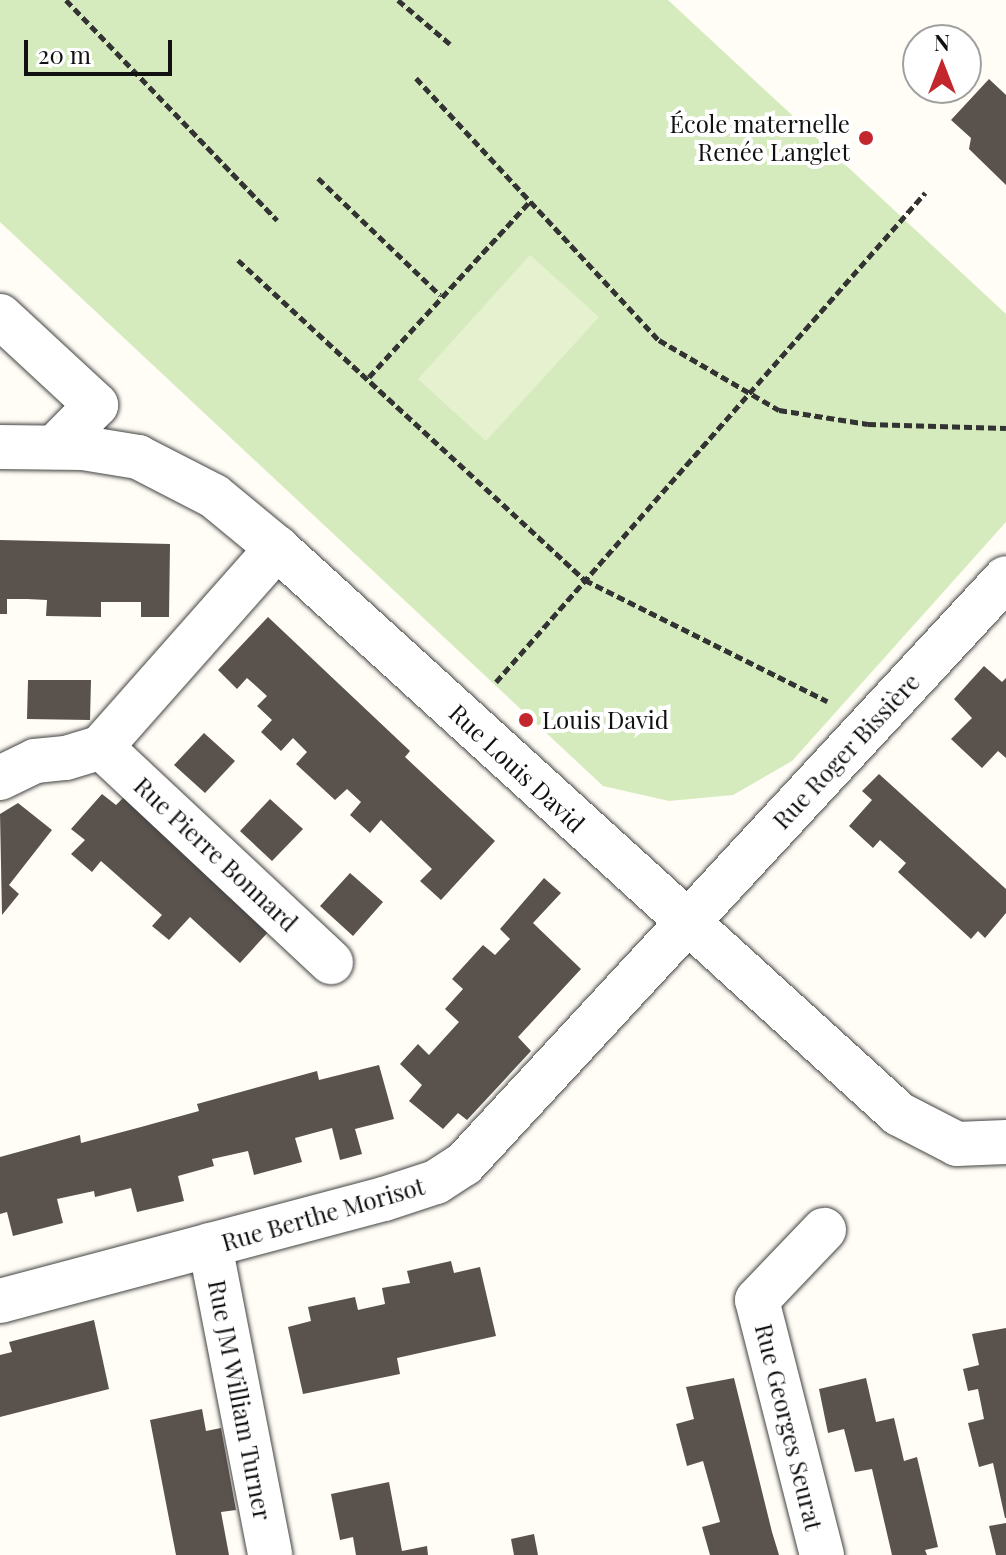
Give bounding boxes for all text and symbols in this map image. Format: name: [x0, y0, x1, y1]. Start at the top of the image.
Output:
scale bar: [28, 24, 176, 74]
north arrow: [902, 24, 982, 104]
text: N: [934, 27, 950, 57]
text: 20 m: [38, 38, 91, 70]
place label: École maternelle Renée Langlet: [669, 110, 850, 166]
marker: École maternelle Renée Langlet: [857, 129, 875, 147]
street label: Rue Roger Bissière: [766, 667, 926, 835]
street label: Rue Louis David: [443, 698, 591, 838]
place label: Louis David: [542, 706, 669, 734]
marker: Louis David: [517, 711, 535, 729]
street label: Rue Pierre Bonnard: [128, 771, 304, 937]
street label: Rue Berthe Morisot: [218, 1171, 428, 1257]
street label: Rue JM William Turner: [202, 1277, 278, 1523]
street label: Rue Georges Seurat: [749, 1321, 829, 1533]

